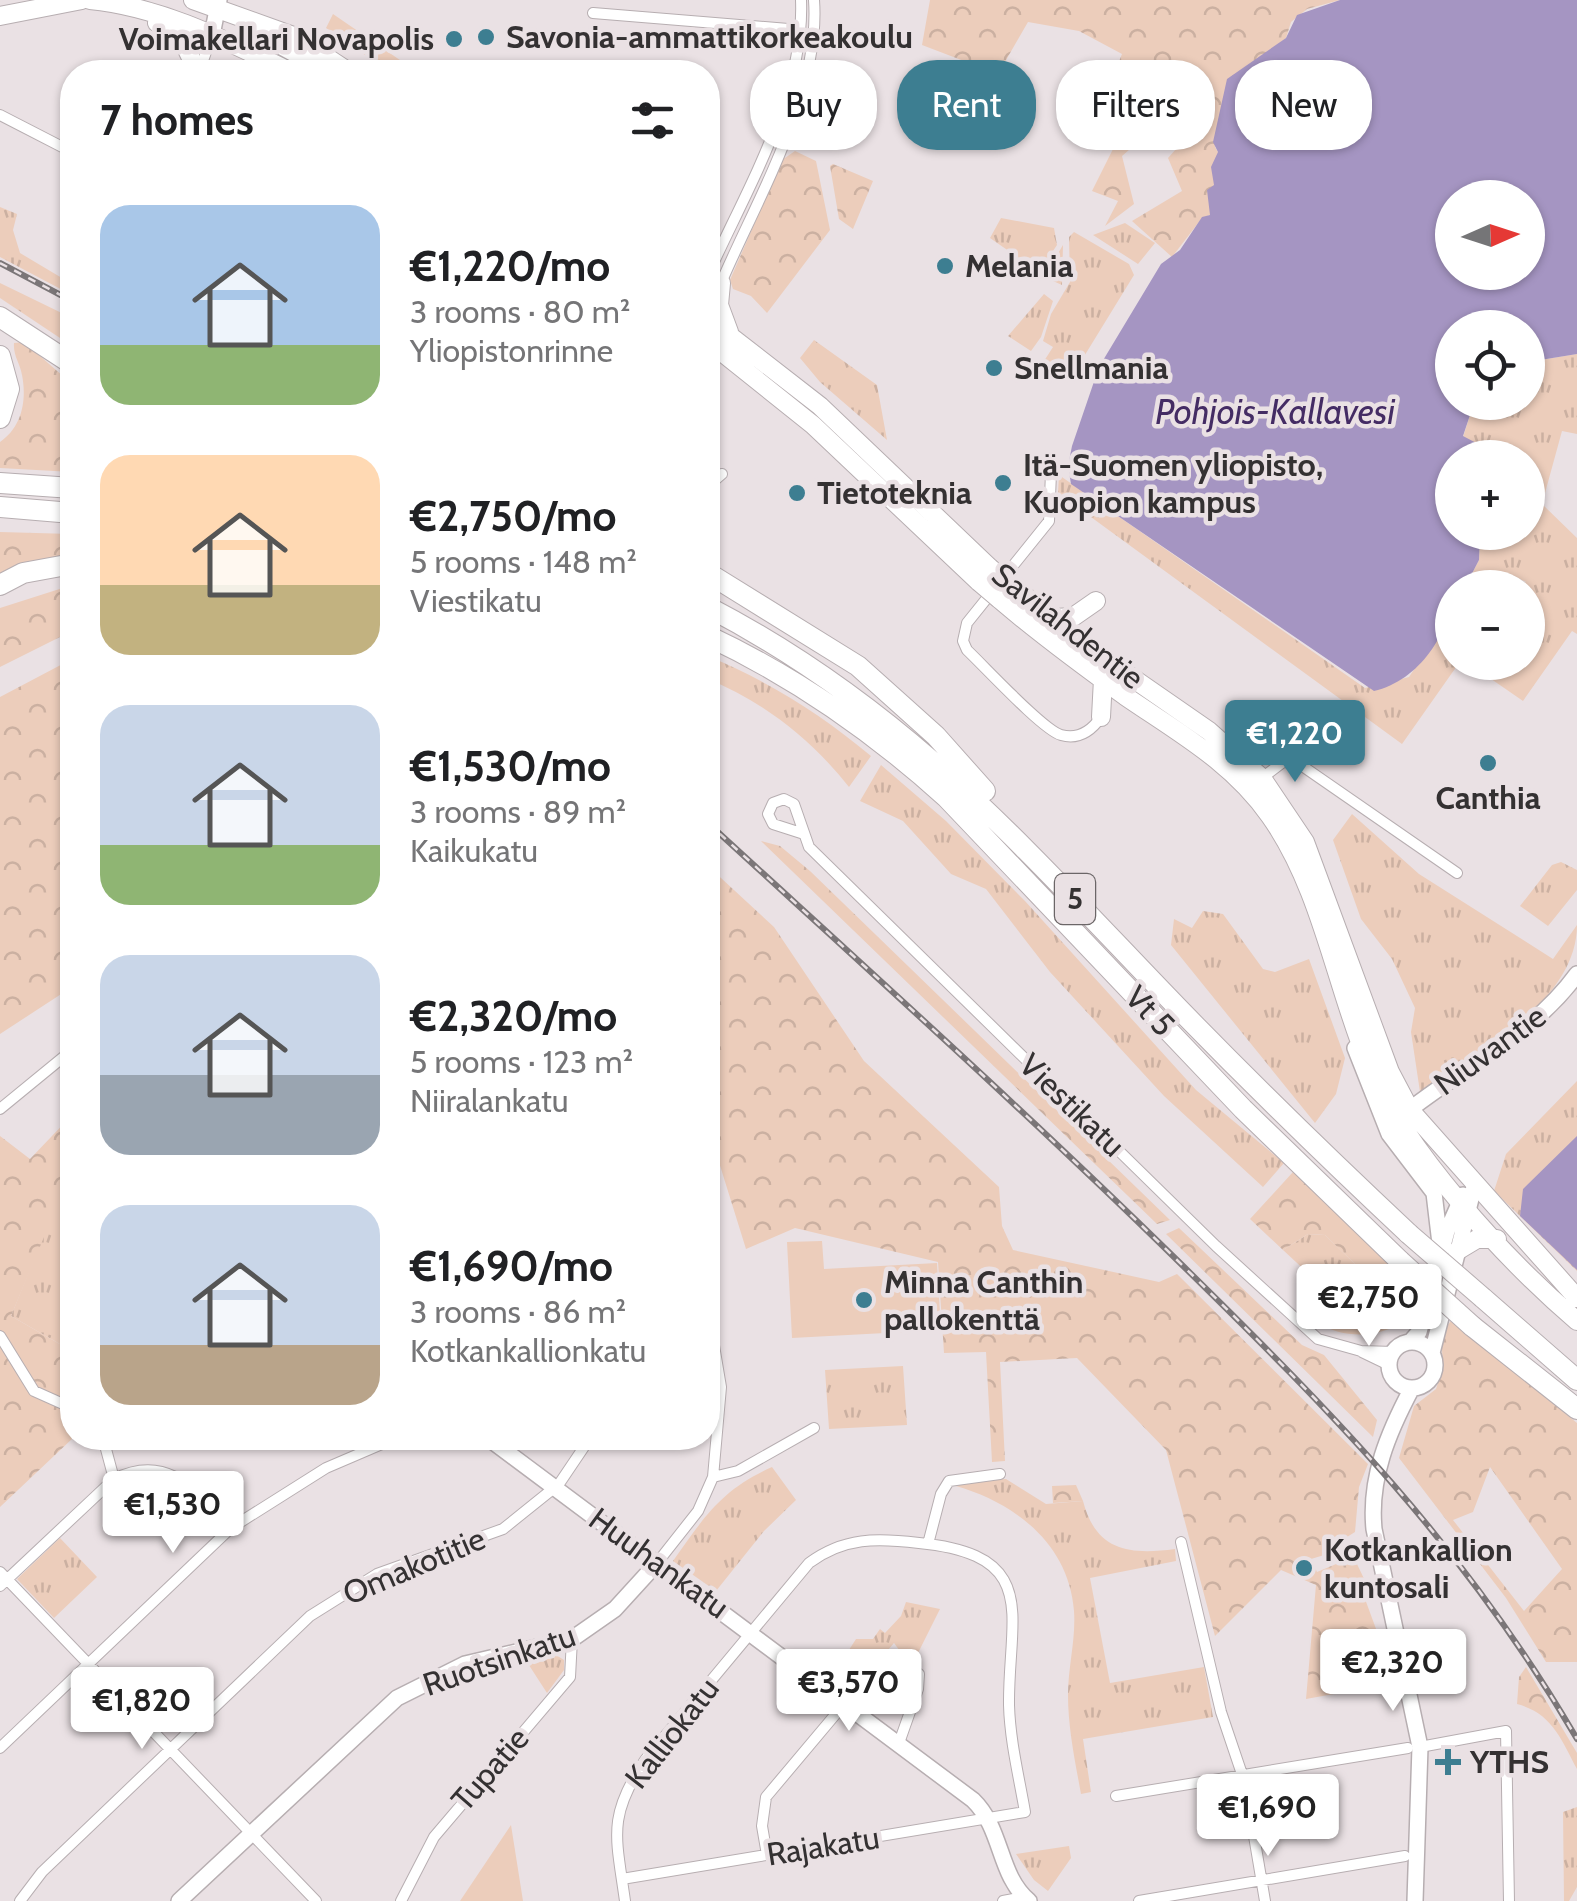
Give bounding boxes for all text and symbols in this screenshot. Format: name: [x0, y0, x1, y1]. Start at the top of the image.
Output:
place label: Savonia-ammattikorkeakoulu: [506, 17, 913, 56]
place label: Voimakellari Novapolis: [119, 19, 434, 58]
marker: Savonia-ammattikorkeakoulu: [475, 26, 497, 48]
marker: Voimakellari Novapolis: [443, 28, 465, 50]
chip: Buy: [750, 60, 877, 150]
chip: Rent: [897, 60, 1036, 150]
chip: Filters: [1056, 60, 1215, 150]
chip: New: [1235, 60, 1372, 150]
icon: filters: [625, 93, 680, 148]
text: 7 homes: [100, 94, 254, 146]
north arrow: [1435, 180, 1545, 290]
map controls: [1435, 180, 1545, 680]
text: €1,220/mo: [410, 240, 610, 292]
icon: home: [180, 245, 300, 365]
place label: Melania: [965, 246, 1073, 285]
marker: Melania: [934, 255, 956, 277]
text: 3 rooms · 80 m²: [410, 292, 630, 331]
button: locate: [1435, 310, 1545, 420]
text: Yliopistonrinne: [410, 331, 613, 370]
place label: Snellmania: [1014, 348, 1168, 387]
marker: Snellmania: [983, 357, 1005, 379]
water label: Pohjois-Kallavesi: [1155, 390, 1395, 433]
button: +: [1435, 440, 1545, 550]
place label: Itä-Suomen yliopisto, Kuopion kampus: [1023, 445, 1323, 521]
marker: Itä-Suomen yliopisto, Kuopion kampus: [992, 472, 1014, 494]
place label: Tietoteknia: [817, 473, 972, 512]
marker: Tietoteknia: [786, 482, 808, 504]
text: €2,750/mo: [410, 490, 616, 542]
icon: home: [180, 495, 300, 615]
text: 5 rooms · 148 m²: [410, 542, 637, 581]
street label: Savilahdentie: [985, 554, 1152, 697]
button: −: [1435, 570, 1545, 680]
text: Viestikatu: [410, 581, 542, 620]
pin: €1,220: [1214, 700, 1376, 785]
text: €1,220: [1247, 713, 1343, 752]
text: €1,530/mo: [410, 740, 611, 792]
icon: home: [180, 745, 300, 865]
marker: Canthia: [1477, 752, 1499, 774]
place label: Canthia: [1435, 778, 1541, 817]
text: 3 rooms · 89 m²: [410, 792, 626, 831]
text: Kaikukatu: [410, 831, 538, 870]
road number: 5: [1055, 874, 1095, 924]
street label: Vt 5: [1117, 978, 1183, 1044]
text: €2,320/mo: [410, 990, 617, 1042]
icon: home: [180, 995, 300, 1115]
street label: Niuvantie: [1426, 996, 1553, 1103]
text: 5 rooms · 123 m²: [410, 1042, 633, 1081]
street label: Viestikatu: [1011, 1045, 1133, 1164]
text: Niiralankatu: [410, 1081, 569, 1120]
text: €1,690/mo: [410, 1240, 613, 1292]
icon: home: [180, 1245, 300, 1365]
place label: Minna Canthin pallokenttä: [884, 1262, 1083, 1338]
pin: €2,750: [1288, 1264, 1450, 1349]
text: €2,750: [1319, 1277, 1419, 1316]
marker: Minna Canthin pallokenttä: [853, 1289, 875, 1311]
text: 3 rooms · 86 m²: [410, 1292, 626, 1331]
text: Kotkankallionkatu: [410, 1331, 646, 1370]
pin: €1,530: [92, 1471, 254, 1556]
text: €1,530: [125, 1484, 221, 1523]
street label: Huuhankatu: [582, 1499, 737, 1626]
street label: Omakotitie: [337, 1518, 491, 1613]
place label: Kotkankallion kuntosali: [1324, 1530, 1513, 1606]
marker: Kotkankallion kuntosali: [1293, 1557, 1315, 1579]
street label: Ruotsinkatu: [418, 1615, 580, 1704]
pin: €2,320: [1312, 1629, 1474, 1714]
text: €2,320: [1342, 1642, 1444, 1681]
pin: €3,570: [768, 1649, 930, 1734]
text: €3,570: [799, 1662, 900, 1701]
pin: €1,820: [61, 1667, 223, 1752]
street label: Kalliokatu: [616, 1670, 727, 1796]
text: €1,820: [93, 1680, 191, 1719]
street label: Tupatie: [443, 1719, 536, 1818]
place label: YTHS: [1469, 1742, 1549, 1781]
marker: YTHS: [1435, 1749, 1461, 1775]
pin: €1,690: [1187, 1774, 1349, 1859]
text: €1,690: [1219, 1787, 1317, 1826]
street label: Rajakatu: [764, 1817, 882, 1874]

